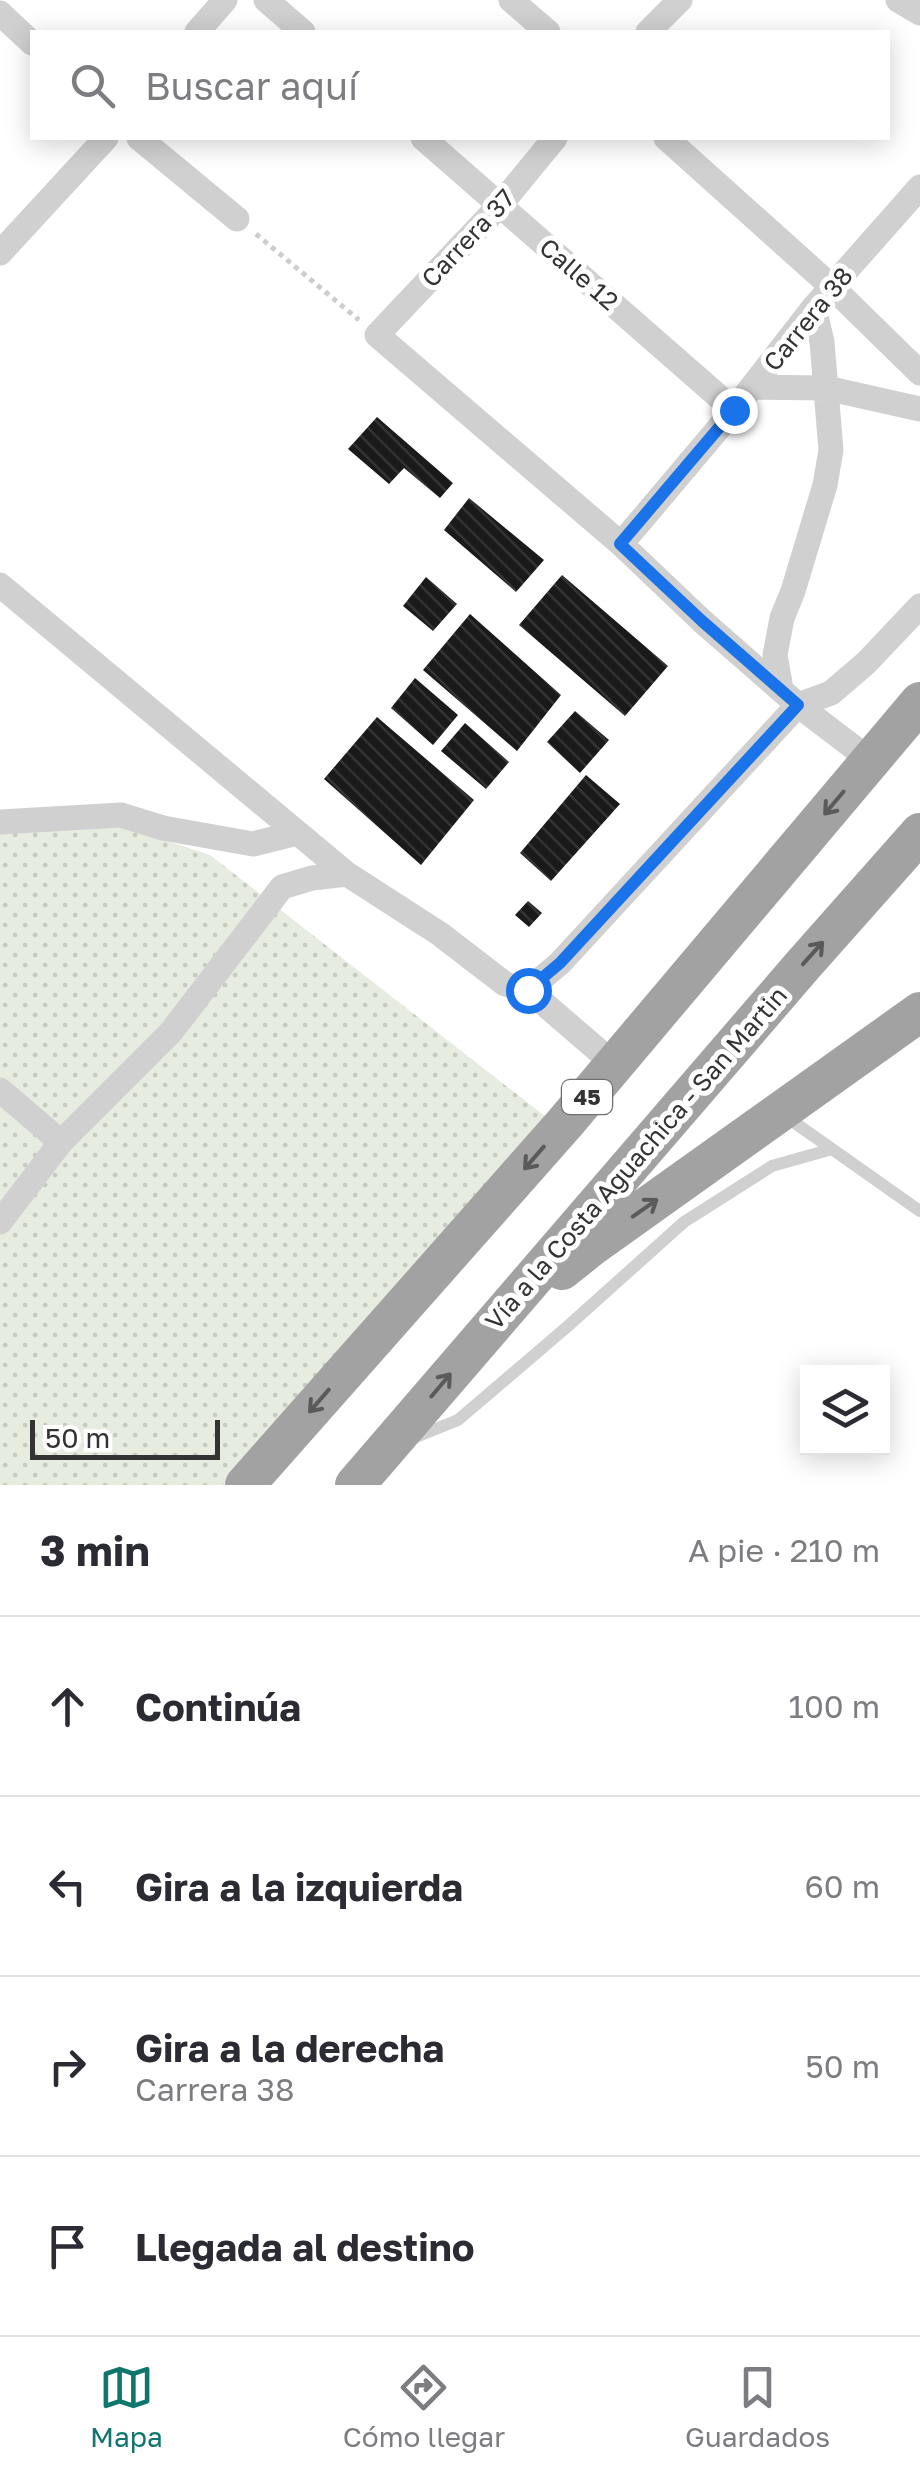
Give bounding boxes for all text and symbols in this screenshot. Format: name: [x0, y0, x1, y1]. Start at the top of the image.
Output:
search box: [30, 30, 890, 140]
icon: search: [65, 58, 120, 113]
text: Buscar aquí: [145, 63, 358, 108]
street label: Carrera 37: [414, 182, 521, 293]
street label: Calle 12: [534, 231, 625, 316]
street label: Carrera 38: [756, 260, 859, 377]
route end: [712, 388, 758, 434]
one-way arrow: [824, 789, 846, 815]
one-way arrow: [802, 941, 825, 966]
route start: [506, 968, 552, 1014]
street label: Vía a la Costa Aguachica - San Martin: [478, 980, 793, 1336]
road number: 45: [562, 1080, 612, 1114]
one-way arrow: [523, 1144, 545, 1170]
one-way arrow: [630, 1198, 658, 1219]
map controls: [800, 1365, 890, 1455]
button: layers: [800, 1365, 890, 1455]
one-way arrow: [430, 1372, 452, 1398]
one-way arrow: [308, 1388, 331, 1414]
scale bar: [30, 1415, 220, 1460]
text: 50 m: [45, 1421, 110, 1454]
text: 3 min: [40, 1525, 150, 1575]
text: A pie · 210 m: [688, 1531, 880, 1569]
icon: ahead: [40, 1679, 95, 1734]
text: Continúa: [135, 1684, 301, 1729]
text: 100 m: [788, 1687, 880, 1725]
icon: left: [40, 1859, 95, 1914]
text: Gira a la izquierda: [135, 1864, 463, 1909]
text: 60 m: [804, 1867, 880, 1905]
text: Gira a la derecha: [135, 2025, 444, 2070]
icon: right: [40, 2039, 95, 2094]
text: 50 m: [805, 2047, 880, 2085]
text: Carrera 38: [135, 2070, 295, 2108]
icon: arrive: [40, 2219, 95, 2274]
text: Llegada al destino: [135, 2224, 475, 2269]
tab: Mapa: [90, 2360, 163, 2453]
tab: Cómo llegar: [343, 2360, 505, 2453]
tab: Guardados: [685, 2360, 830, 2453]

